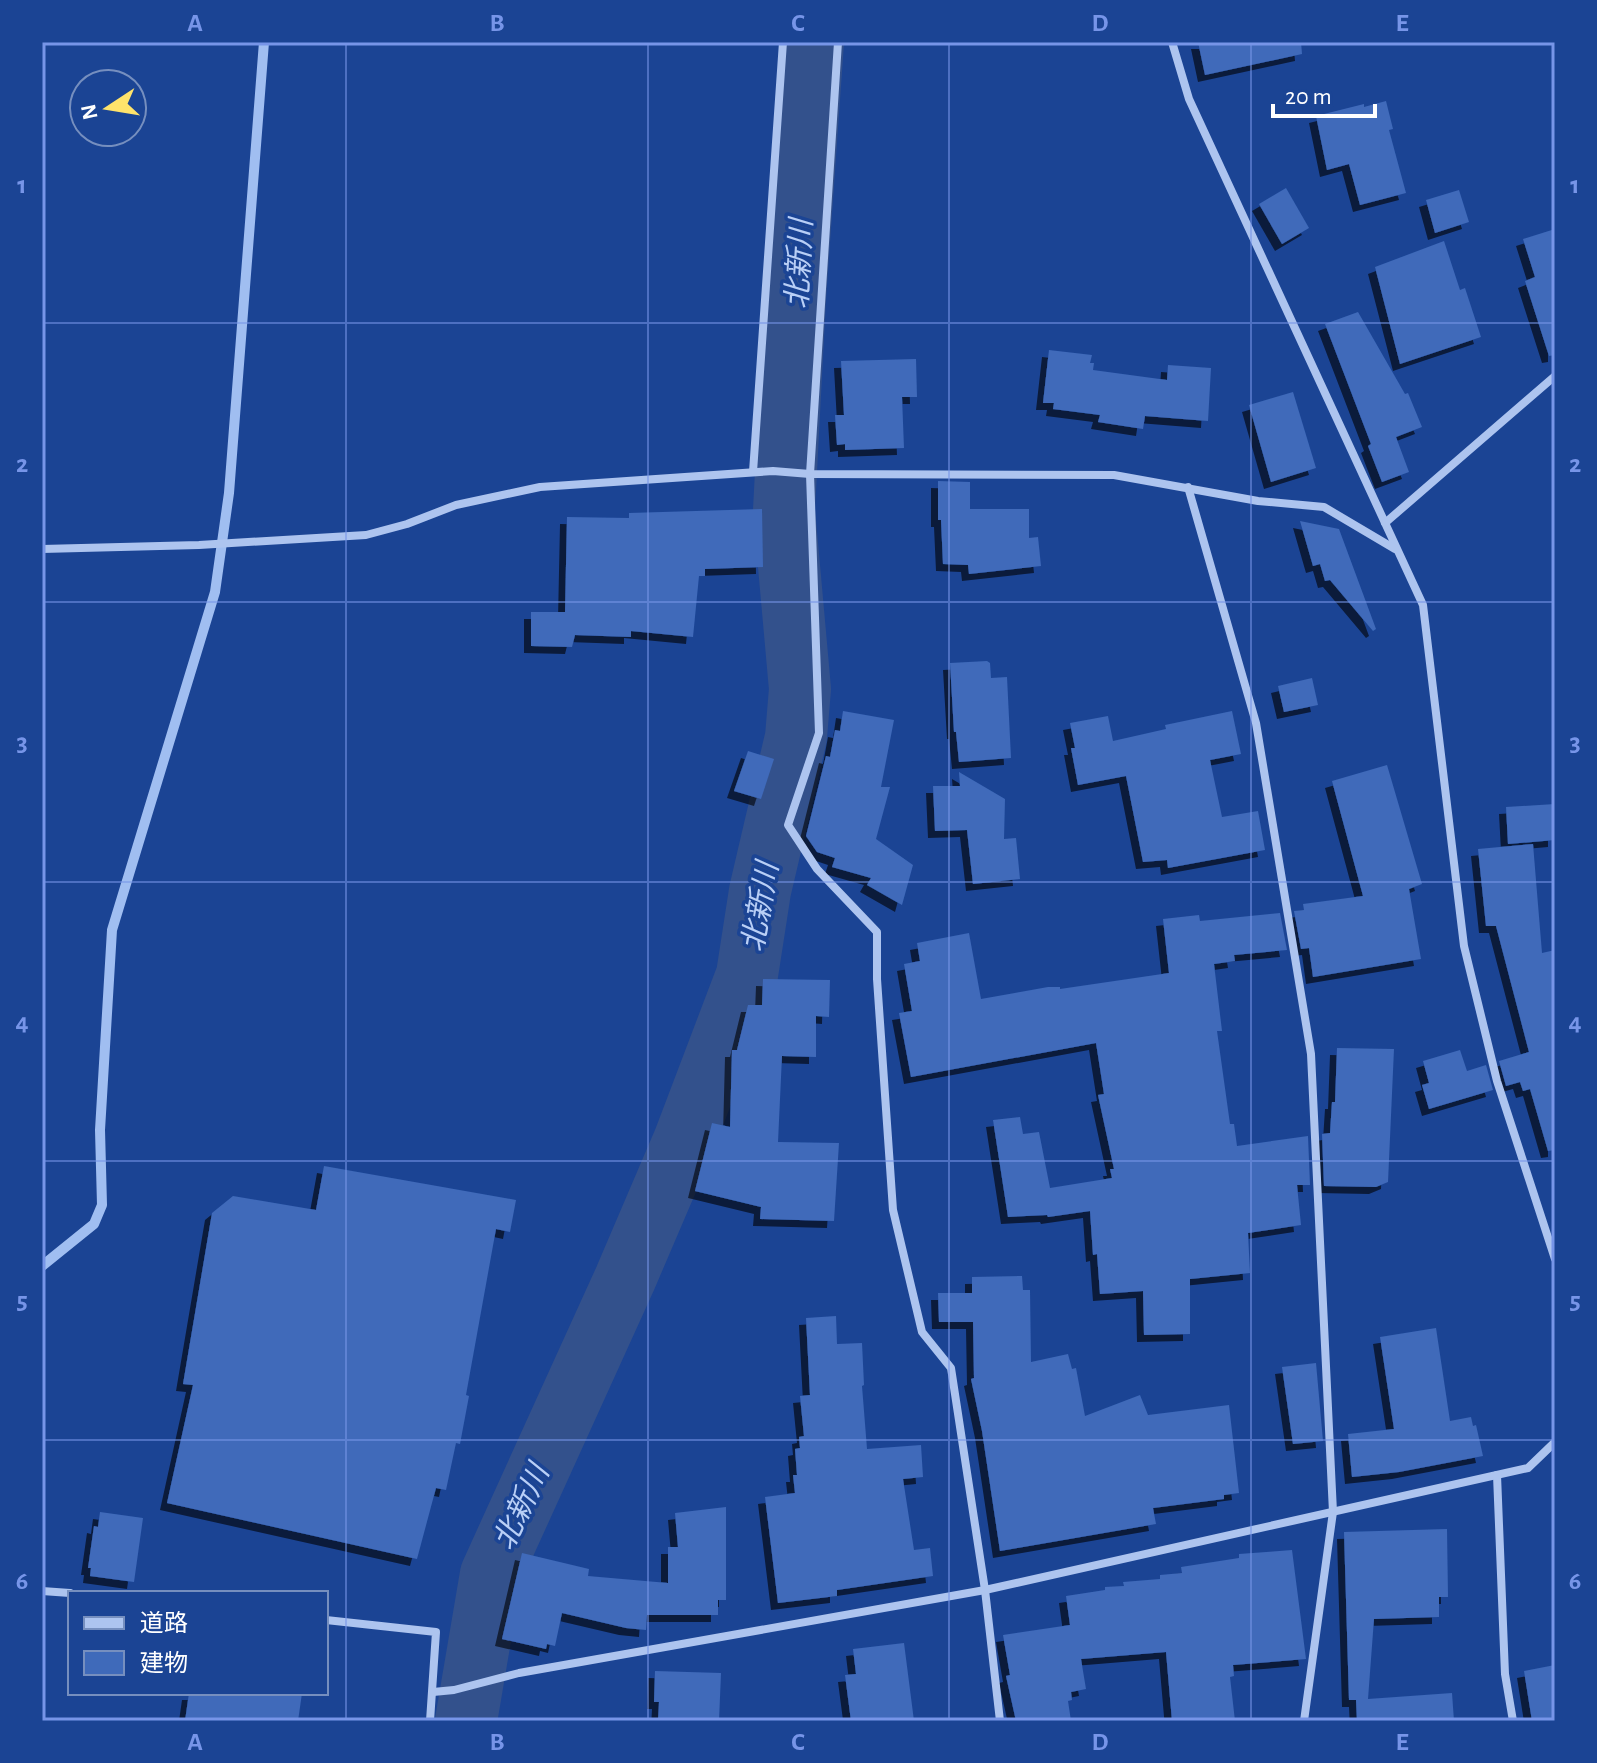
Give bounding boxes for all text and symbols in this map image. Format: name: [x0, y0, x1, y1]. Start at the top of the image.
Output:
text: A: [187, 10, 203, 36]
text: B: [489, 10, 505, 36]
text: C: [791, 10, 805, 36]
text: D: [1091, 10, 1109, 36]
text: E: [1395, 10, 1409, 36]
north arrow: [68, 68, 148, 148]
scale bar: [1273, 68, 1375, 118]
text: 20 m: [1285, 85, 1332, 109]
text: N: [77, 102, 102, 122]
text: 1: [17, 172, 27, 198]
text: 1: [1570, 172, 1580, 198]
water label: 北新川: [781, 215, 817, 310]
text: 2: [16, 451, 28, 477]
text: 2: [1569, 451, 1581, 477]
text: 3: [16, 730, 28, 756]
text: 3: [1569, 730, 1581, 756]
water label: 北新川: [736, 857, 784, 954]
text: 4: [15, 1009, 29, 1035]
text: 4: [1568, 1009, 1582, 1035]
text: 5: [16, 1288, 28, 1314]
text: 5: [1569, 1288, 1581, 1314]
water label: 北新川: [487, 1457, 556, 1555]
text: 6: [16, 1568, 28, 1594]
text: 6: [1569, 1568, 1581, 1594]
legend: [68, 1591, 328, 1695]
text: 道路: [140, 1610, 188, 1636]
text: 建物: [140, 1651, 188, 1676]
text: A: [187, 1729, 203, 1755]
text: B: [489, 1729, 505, 1755]
text: C: [791, 1729, 805, 1755]
text: D: [1091, 1729, 1109, 1755]
text: E: [1395, 1729, 1409, 1755]

